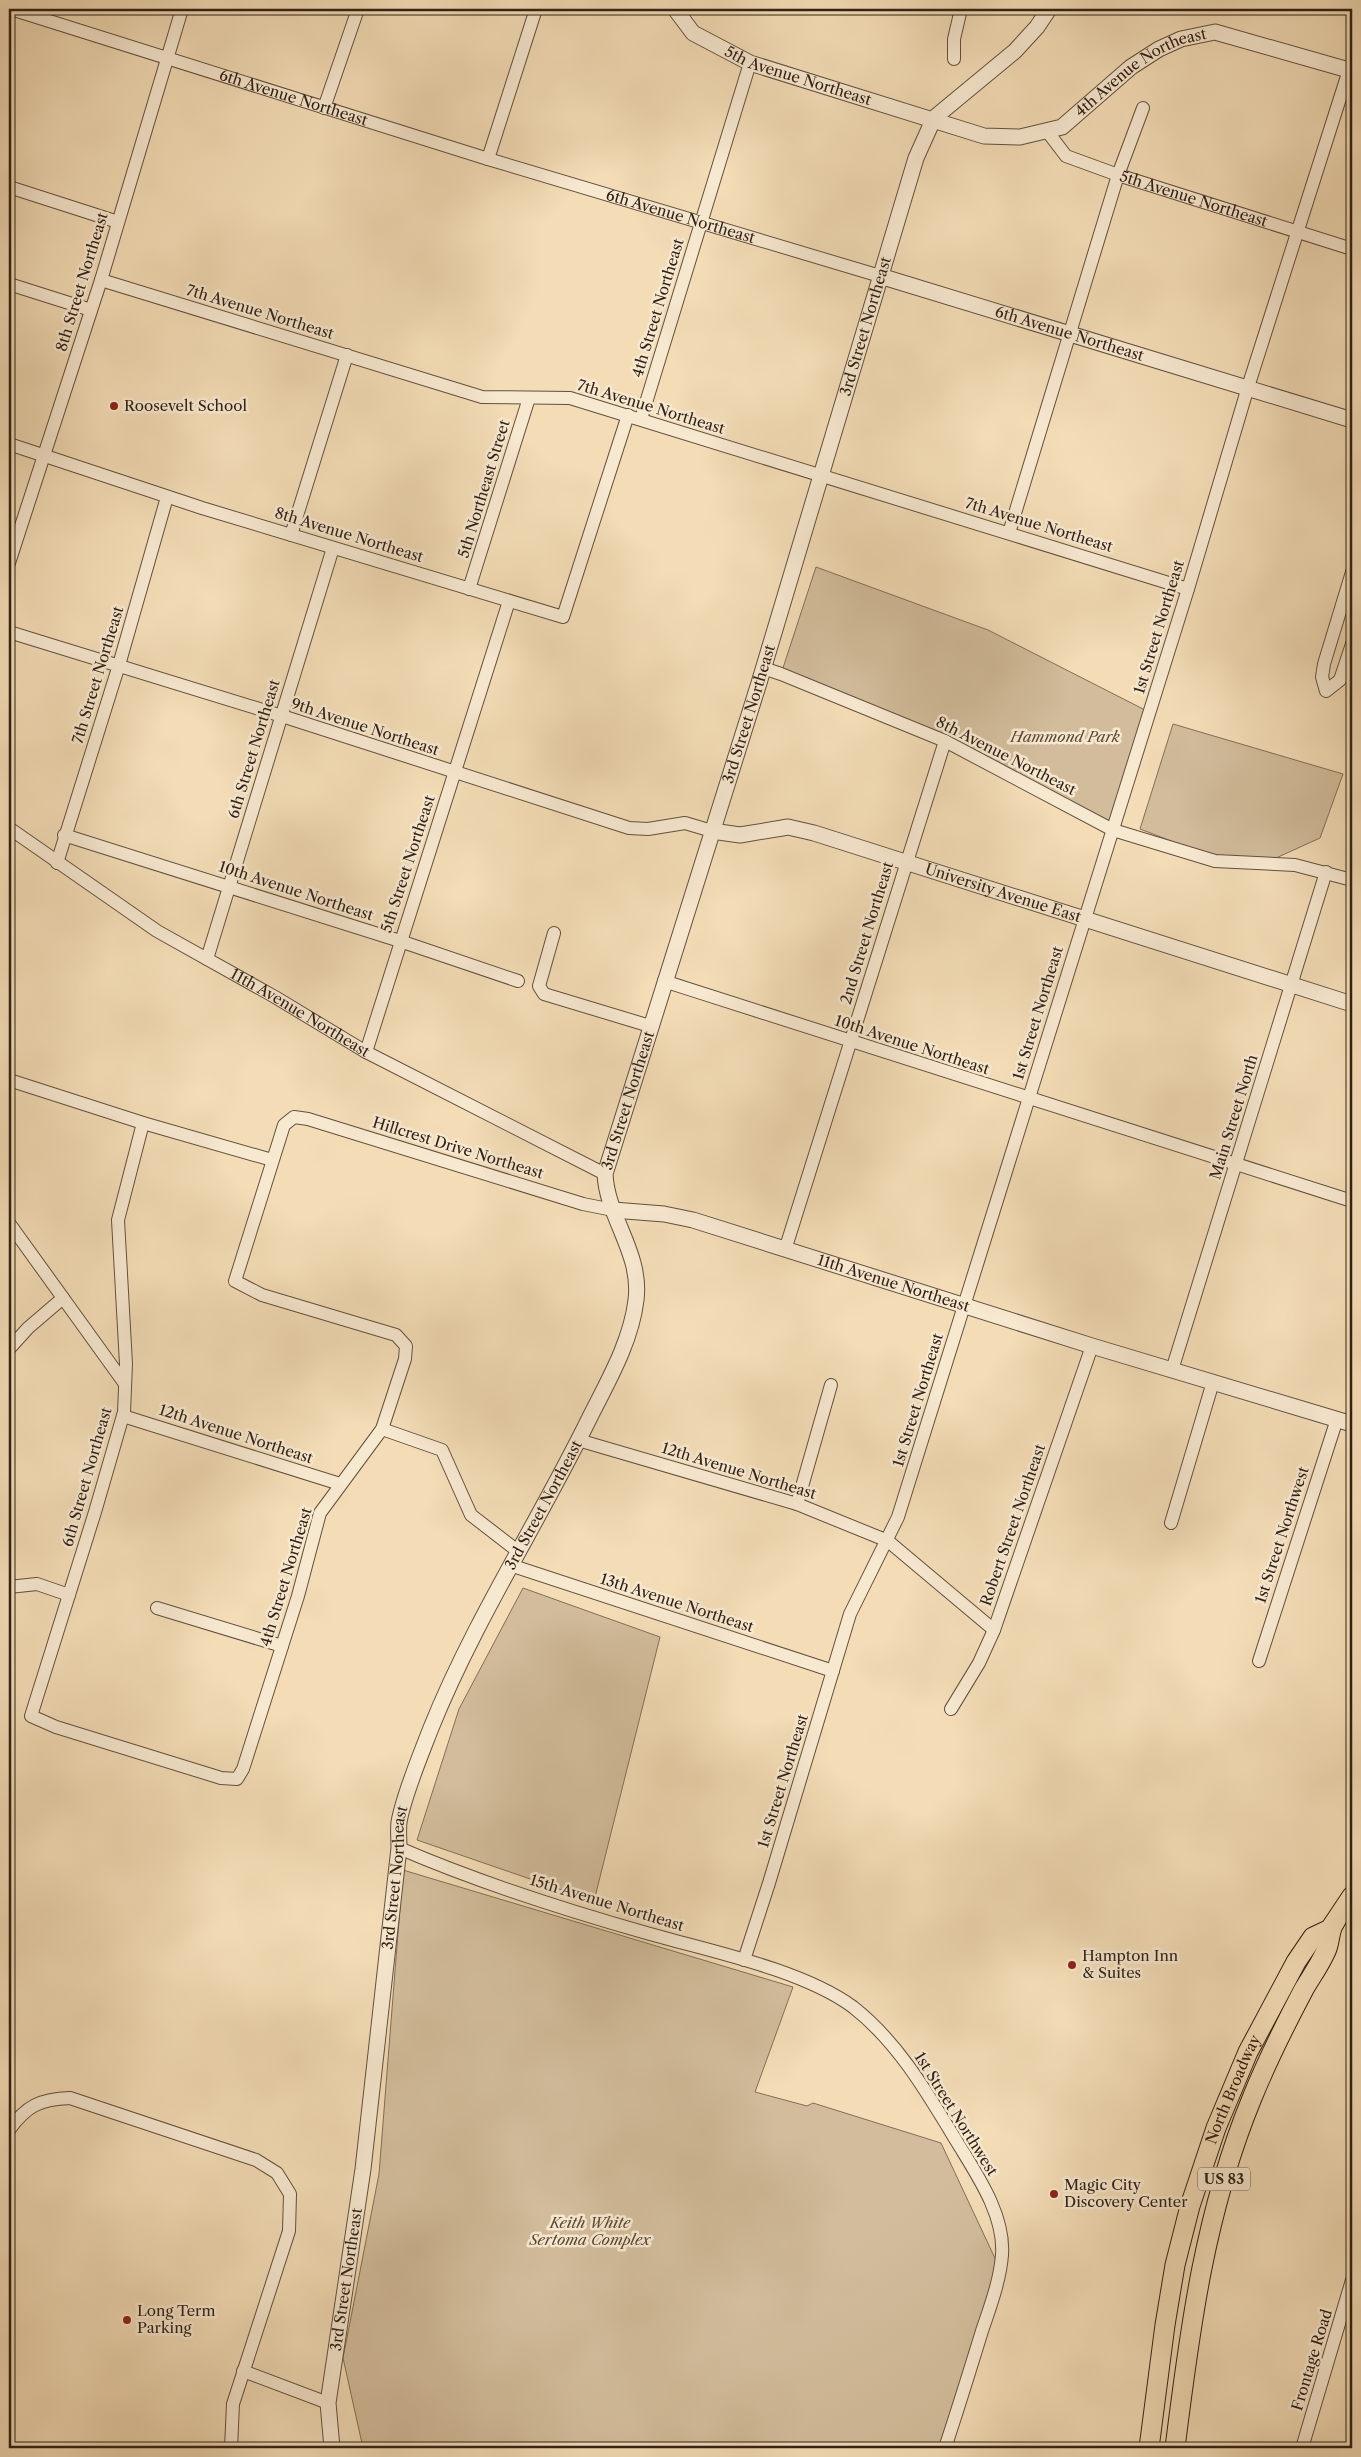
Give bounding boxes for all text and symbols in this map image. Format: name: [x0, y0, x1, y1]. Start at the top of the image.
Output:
street label: 4th Avenue Northeast: [1071, 24, 1209, 121]
street label: 5th Avenue Northeast: [722, 41, 874, 109]
street label: 6th Avenue Northeast: [217, 65, 371, 130]
street label: 5th Avenue Northeast: [1117, 166, 1271, 231]
street label: 6th Avenue Northeast: [604, 185, 758, 247]
street label: 8th Street Northeast: [51, 209, 112, 354]
street label: 4th Street Northeast: [627, 235, 688, 380]
street label: 3rd Street Northeast: [835, 254, 895, 398]
street label: 7th Avenue Northeast: [184, 280, 337, 343]
street label: 6th Avenue Northeast: [993, 302, 1147, 365]
street label: 7th Avenue Northeast: [575, 375, 728, 438]
place label: Roosevelt School: [124, 396, 247, 415]
marker: Roosevelt School: [108, 400, 120, 412]
street label: 5th Northeast Street: [453, 417, 514, 560]
street label: 7th Avenue Northeast: [963, 493, 1116, 556]
street label: 8th Avenue Northeast: [272, 503, 426, 566]
street label: 1st Street Northeast: [1129, 557, 1188, 696]
street label: 7th Street Northeast: [68, 603, 128, 746]
street label: 3rd Street Northeast: [718, 642, 779, 786]
street label: 6th Street Northeast: [223, 676, 284, 821]
street label: 9th Avenue Northeast: [289, 694, 442, 760]
street label: 8th Avenue Northeast: [933, 712, 1080, 799]
park label: Hammond Park: [1009, 727, 1120, 746]
street label: 5th Street Northeast: [376, 792, 439, 935]
street label: 10th Avenue Northeast: [216, 857, 377, 925]
street label: 2nd Street Northeast: [836, 859, 897, 1006]
street label: University Avenue East: [923, 859, 1084, 926]
street label: 1st Street Northeast: [1008, 943, 1067, 1082]
street label: 11th Avenue Northeast: [227, 964, 374, 1061]
street label: 10th Avenue Northeast: [832, 1011, 993, 1079]
street label: 3rd Street Northeast: [597, 1028, 658, 1172]
street label: Main Street North: [1205, 1052, 1262, 1182]
street label: Hillcrest Drive Northeast: [370, 1112, 547, 1183]
street label: 11th Avenue Northeast: [815, 1250, 973, 1316]
street label: 1st Street Northeast: [888, 1330, 947, 1469]
street label: 12th Avenue Northeast: [157, 1400, 316, 1468]
street label: 6th Street Northeast: [58, 1404, 116, 1549]
street label: 3rd Street Northeast: [500, 1436, 586, 1573]
street label: 12th Avenue Northeast: [660, 1438, 819, 1503]
street label: Robert Street Northeast: [976, 1441, 1049, 1608]
street label: 1st Street Northwest: [1250, 1463, 1313, 1606]
street label: 4th Street Northeast: [255, 1504, 316, 1649]
street label: 13th Avenue Northeast: [598, 1569, 757, 1637]
street label: 1st Street Northeast: [753, 1711, 812, 1850]
street label: 3rd Street Northeast: [378, 1803, 412, 1950]
street label: 15th Avenue Northeast: [528, 1870, 687, 1935]
place label: Hampton Inn & Suites: [1082, 1946, 1179, 1982]
marker: Hampton Inn & Suites: [1066, 1959, 1078, 1971]
street label: North Broadway: [1201, 2031, 1265, 2146]
street label: 1st Street Northwest: [911, 2048, 1003, 2180]
road number: US 83: [1198, 2168, 1250, 2190]
place label: Magic City Discovery Center: [1064, 2175, 1188, 2211]
marker: Magic City Discovery Center: [1048, 2188, 1060, 2200]
street label: 3rd Street Northeast: [326, 2206, 366, 2352]
park label: Keith White Sertoma Complex: [529, 2213, 652, 2249]
place label: Long Term Parking: [137, 2301, 215, 2337]
street label: Frontage Road: [1287, 2307, 1336, 2413]
marker: Long Term Parking: [121, 2314, 133, 2326]

